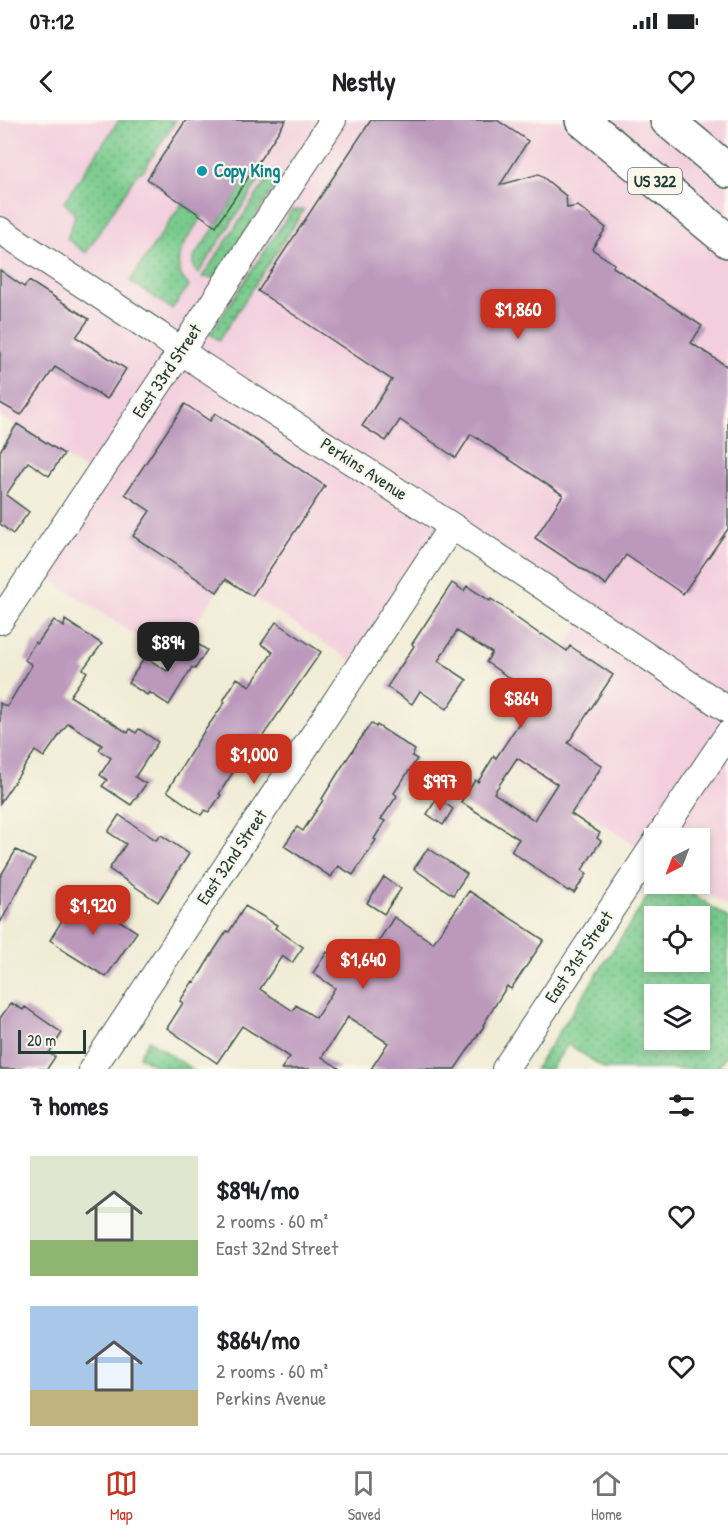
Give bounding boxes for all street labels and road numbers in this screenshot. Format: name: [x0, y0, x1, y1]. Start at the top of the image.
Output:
road number: US 322: [628, 168, 682, 194]
street label: East 33rd Street: [126, 318, 208, 423]
street label: Perkins Avenue: [316, 431, 413, 506]
street label: East 32nd Street: [190, 803, 273, 909]
street label: East 31st Street: [539, 905, 619, 1008]

